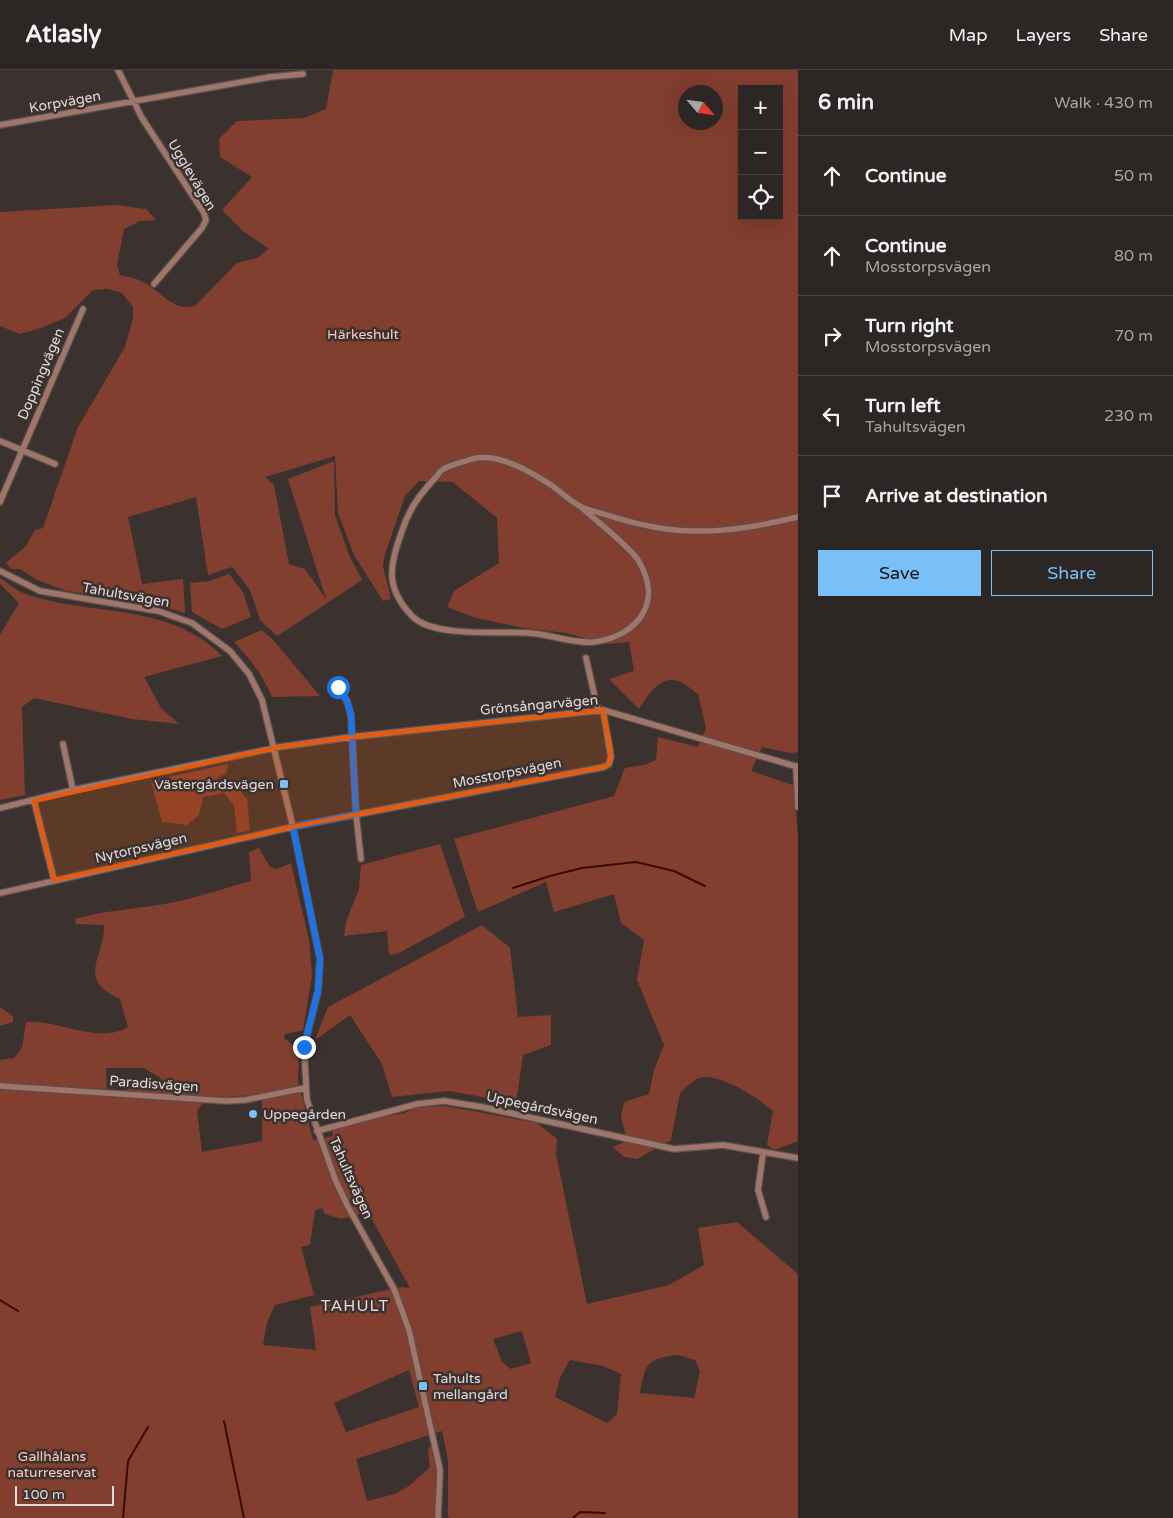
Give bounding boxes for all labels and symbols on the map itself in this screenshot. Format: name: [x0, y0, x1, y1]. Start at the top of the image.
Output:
north arrow: [678, 85, 723, 130]
street label: Korpvägen: [28, 87, 102, 117]
street label: Ugglevägen: [164, 136, 220, 214]
street label: Doppingvägen: [14, 326, 68, 422]
park label: Härkeshult: [327, 326, 400, 343]
street label: Tahultsvägen: [81, 579, 171, 611]
route start: [327, 676, 350, 699]
street label: Grönsångarvägen: [479, 691, 599, 719]
street label: Mosstorpsvägen: [451, 754, 563, 792]
place label: Västergårdsvägen: [154, 776, 274, 793]
marker: Västergårdsvägen: [278, 778, 290, 790]
street label: Nytorpsvägen: [93, 829, 189, 867]
route end: [293, 1036, 316, 1059]
street label: Paradisvägen: [109, 1072, 199, 1096]
street label: Uppegårdsvägen: [485, 1088, 599, 1128]
place label: Uppegården: [263, 1106, 346, 1123]
marker: Uppegården: [247, 1108, 259, 1120]
street label: Tahultsvägen: [325, 1134, 377, 1222]
district label: TAHULT: [321, 1296, 389, 1316]
place label: Tahults mellangård: [433, 1370, 508, 1403]
marker: Tahults mellangård: [417, 1380, 429, 1392]
park label: Gallhålans naturreservat: [8, 1448, 97, 1481]
scale bar: [15, 1483, 114, 1506]

